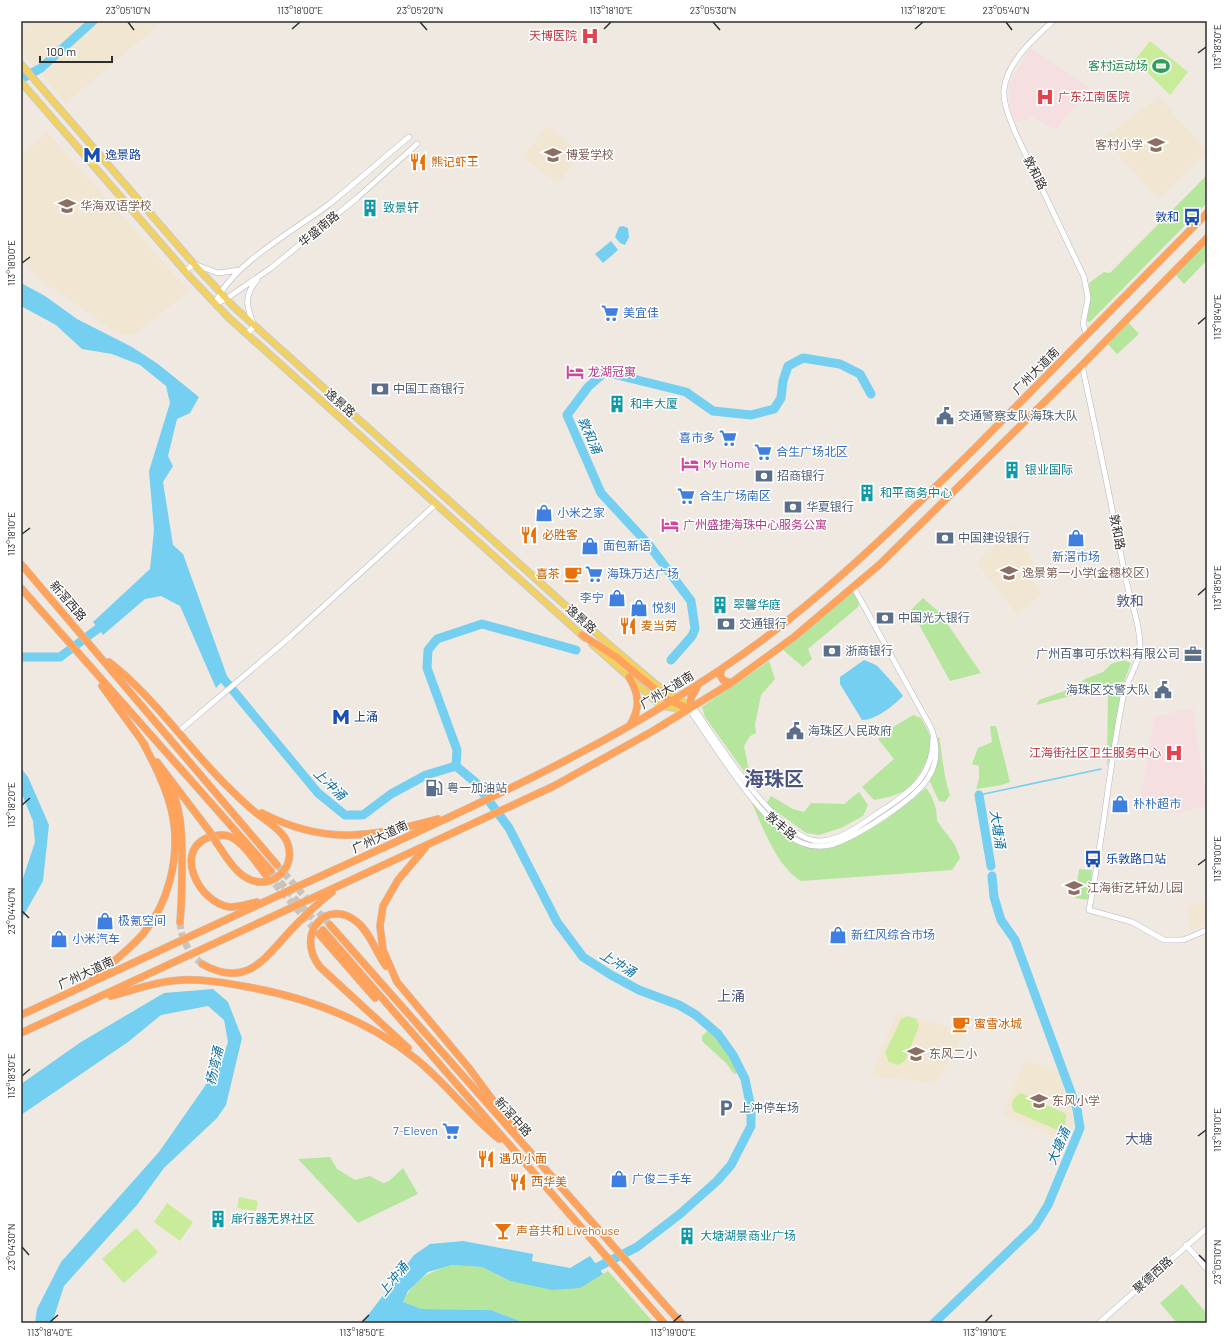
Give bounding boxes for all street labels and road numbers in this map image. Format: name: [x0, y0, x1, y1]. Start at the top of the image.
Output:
street label: 敦和路: [1021, 153, 1050, 192]
street label: 华盛南路: [295, 208, 341, 249]
street label: 广州大道南: [1009, 344, 1061, 396]
street label: 逸景路: [323, 385, 359, 420]
street label: 敦和路: [1108, 513, 1128, 551]
street label: 新滘西路: [48, 578, 90, 623]
street label: 逸景路: [564, 601, 600, 636]
street label: 广州大道南: [637, 668, 696, 711]
street label: 敦丰路: [763, 808, 800, 842]
street label: 广州大道南: [349, 817, 410, 855]
street label: 广州大道南: [55, 953, 116, 991]
street label: 新滘中路: [492, 1094, 535, 1139]
street label: 聚德西路: [1130, 1253, 1175, 1296]

